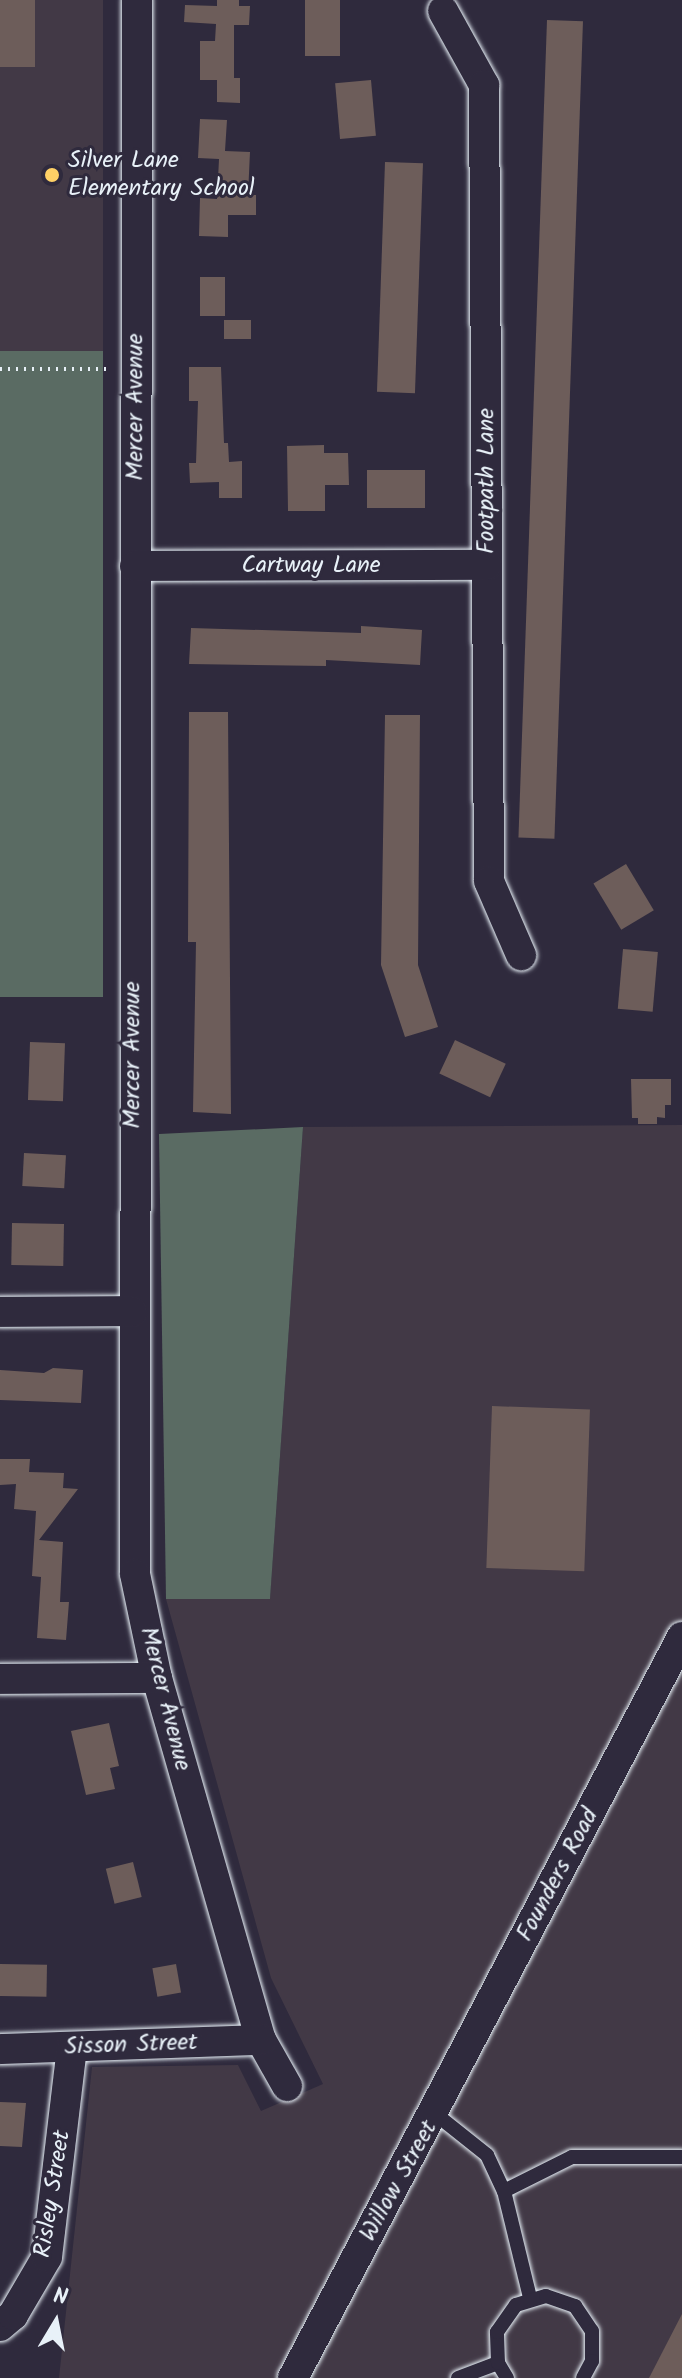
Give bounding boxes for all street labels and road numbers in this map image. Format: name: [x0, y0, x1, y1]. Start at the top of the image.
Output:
street label: Mercer Avenue: [122, 333, 150, 481]
street label: Footpath Lane: [473, 408, 501, 554]
street label: Cartway Lane: [241, 552, 381, 580]
street label: Mercer Avenue: [119, 981, 147, 1129]
street label: Mercer Avenue: [133, 1624, 197, 1774]
street label: Founders Road: [511, 1804, 605, 1946]
street label: Sisson Street: [64, 2028, 198, 2062]
street label: Willow Street: [354, 2116, 444, 2246]
street label: Risley Street: [29, 2128, 77, 2260]

